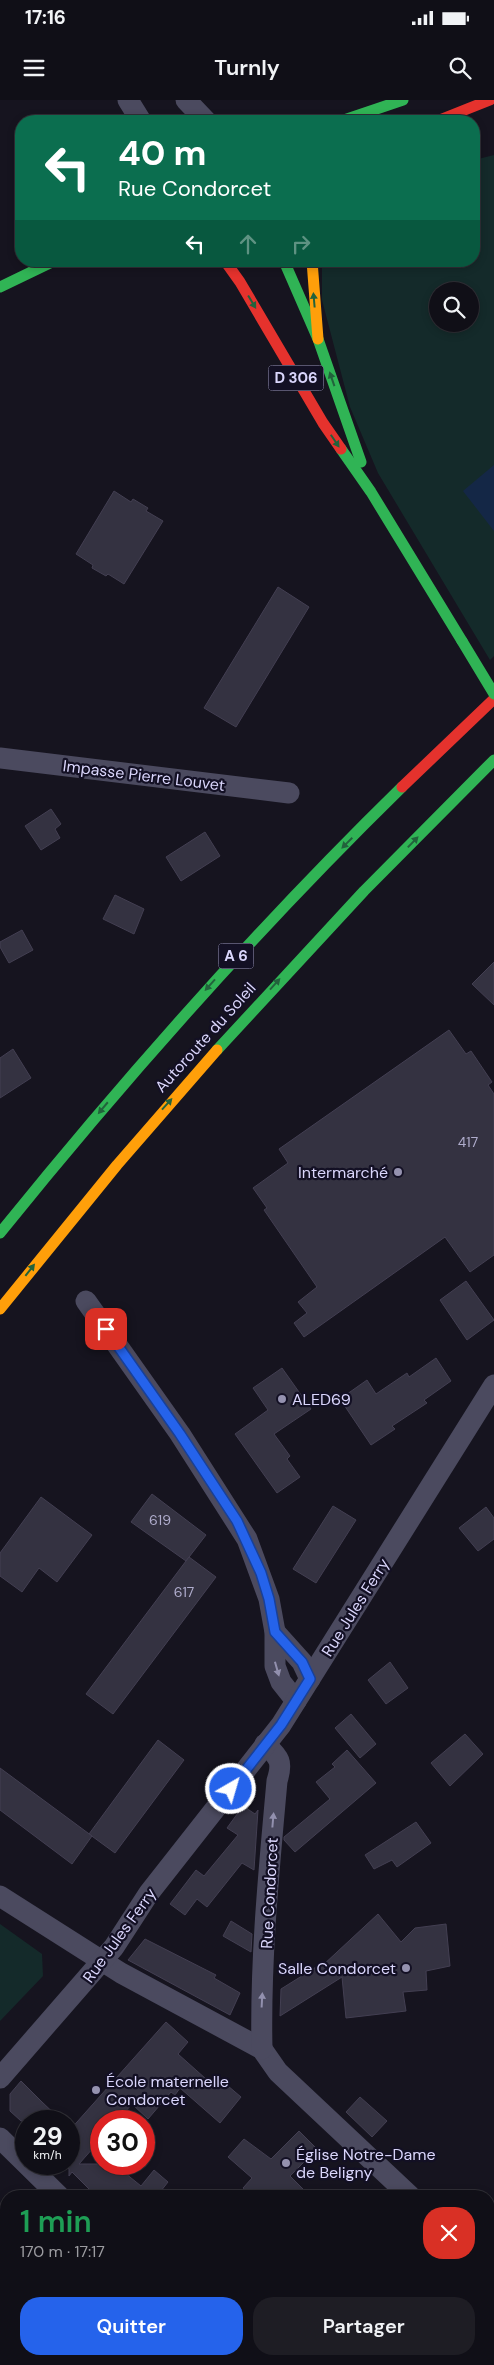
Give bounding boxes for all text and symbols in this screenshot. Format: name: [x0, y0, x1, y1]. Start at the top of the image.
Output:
text: 17:16: [25, 5, 66, 30]
text: Turnly: [214, 53, 280, 82]
icon: menu: [20, 54, 48, 82]
icon: search: [446, 54, 474, 82]
text: 40 m: [118, 130, 207, 176]
icon: left: [35, 135, 100, 200]
text: Rue Condorcet: [118, 174, 271, 203]
icon: left: [181, 230, 209, 258]
icon: ahead: [234, 230, 262, 258]
icon: right: [287, 230, 315, 258]
map controls: [429, 282, 479, 332]
button: search: [429, 282, 479, 332]
one-way arrow: [310, 292, 318, 308]
one-way arrow: [247, 296, 256, 309]
road number: D 306: [268, 366, 324, 390]
one-way arrow: [328, 372, 335, 387]
one-way arrow: [330, 435, 340, 448]
street label: Impasse Pierre Louvet: [62, 755, 226, 796]
one-way arrow: [407, 836, 419, 848]
one-way arrow: [341, 837, 353, 849]
road number: A 6: [218, 944, 254, 968]
one-way arrow: [270, 977, 281, 990]
street label: Autoroute du Soleil: [150, 978, 260, 1097]
one-way arrow: [204, 979, 216, 991]
one-way arrow: [161, 1098, 172, 1111]
one-way arrow: [97, 1101, 108, 1114]
house number: 417: [458, 1133, 478, 1151]
place label: Intermarché: [298, 1162, 388, 1183]
marker: Intermarché: [392, 1166, 404, 1178]
one-way arrow: [25, 1263, 35, 1277]
pin: [85, 1308, 127, 1350]
icon: arrive: [92, 1315, 120, 1343]
place label: ALED69: [292, 1389, 351, 1410]
marker: ALED69: [276, 1393, 288, 1405]
house number: 619: [149, 1511, 171, 1529]
street label: Rue Jules Ferry: [317, 1554, 394, 1660]
house number: 617: [174, 1583, 194, 1601]
one-way arrow: [273, 1662, 281, 1677]
position arrow: [204, 1762, 256, 1814]
one-way arrow: [270, 1812, 278, 1828]
street label: Rue Condorcet: [256, 1837, 283, 1949]
street label: Rue Jules Ferry: [78, 1884, 161, 1987]
place label: Salle Condorcet: [278, 1958, 396, 1979]
marker: Salle Condorcet: [400, 1962, 412, 1974]
one-way arrow: [259, 1992, 267, 2008]
place label: École maternelle Condorcet: [106, 2071, 229, 2110]
marker: École maternelle Condorcet: [90, 2084, 102, 2096]
speed limit sign: 30: [90, 2110, 155, 2175]
text: 29: [32, 2120, 63, 2153]
place label: Église Notre-Dame de Beligny: [296, 2144, 436, 2183]
text: km/h: [33, 2147, 62, 2163]
marker: Église Notre-Dame de Beligny: [280, 2157, 292, 2169]
text: 1 min: [20, 2202, 92, 2241]
button: close: [423, 2207, 475, 2259]
text: 170 m · 17:17: [20, 2241, 105, 2262]
button: Quitter: [20, 2297, 243, 2355]
button: Partager: [253, 2297, 475, 2355]

